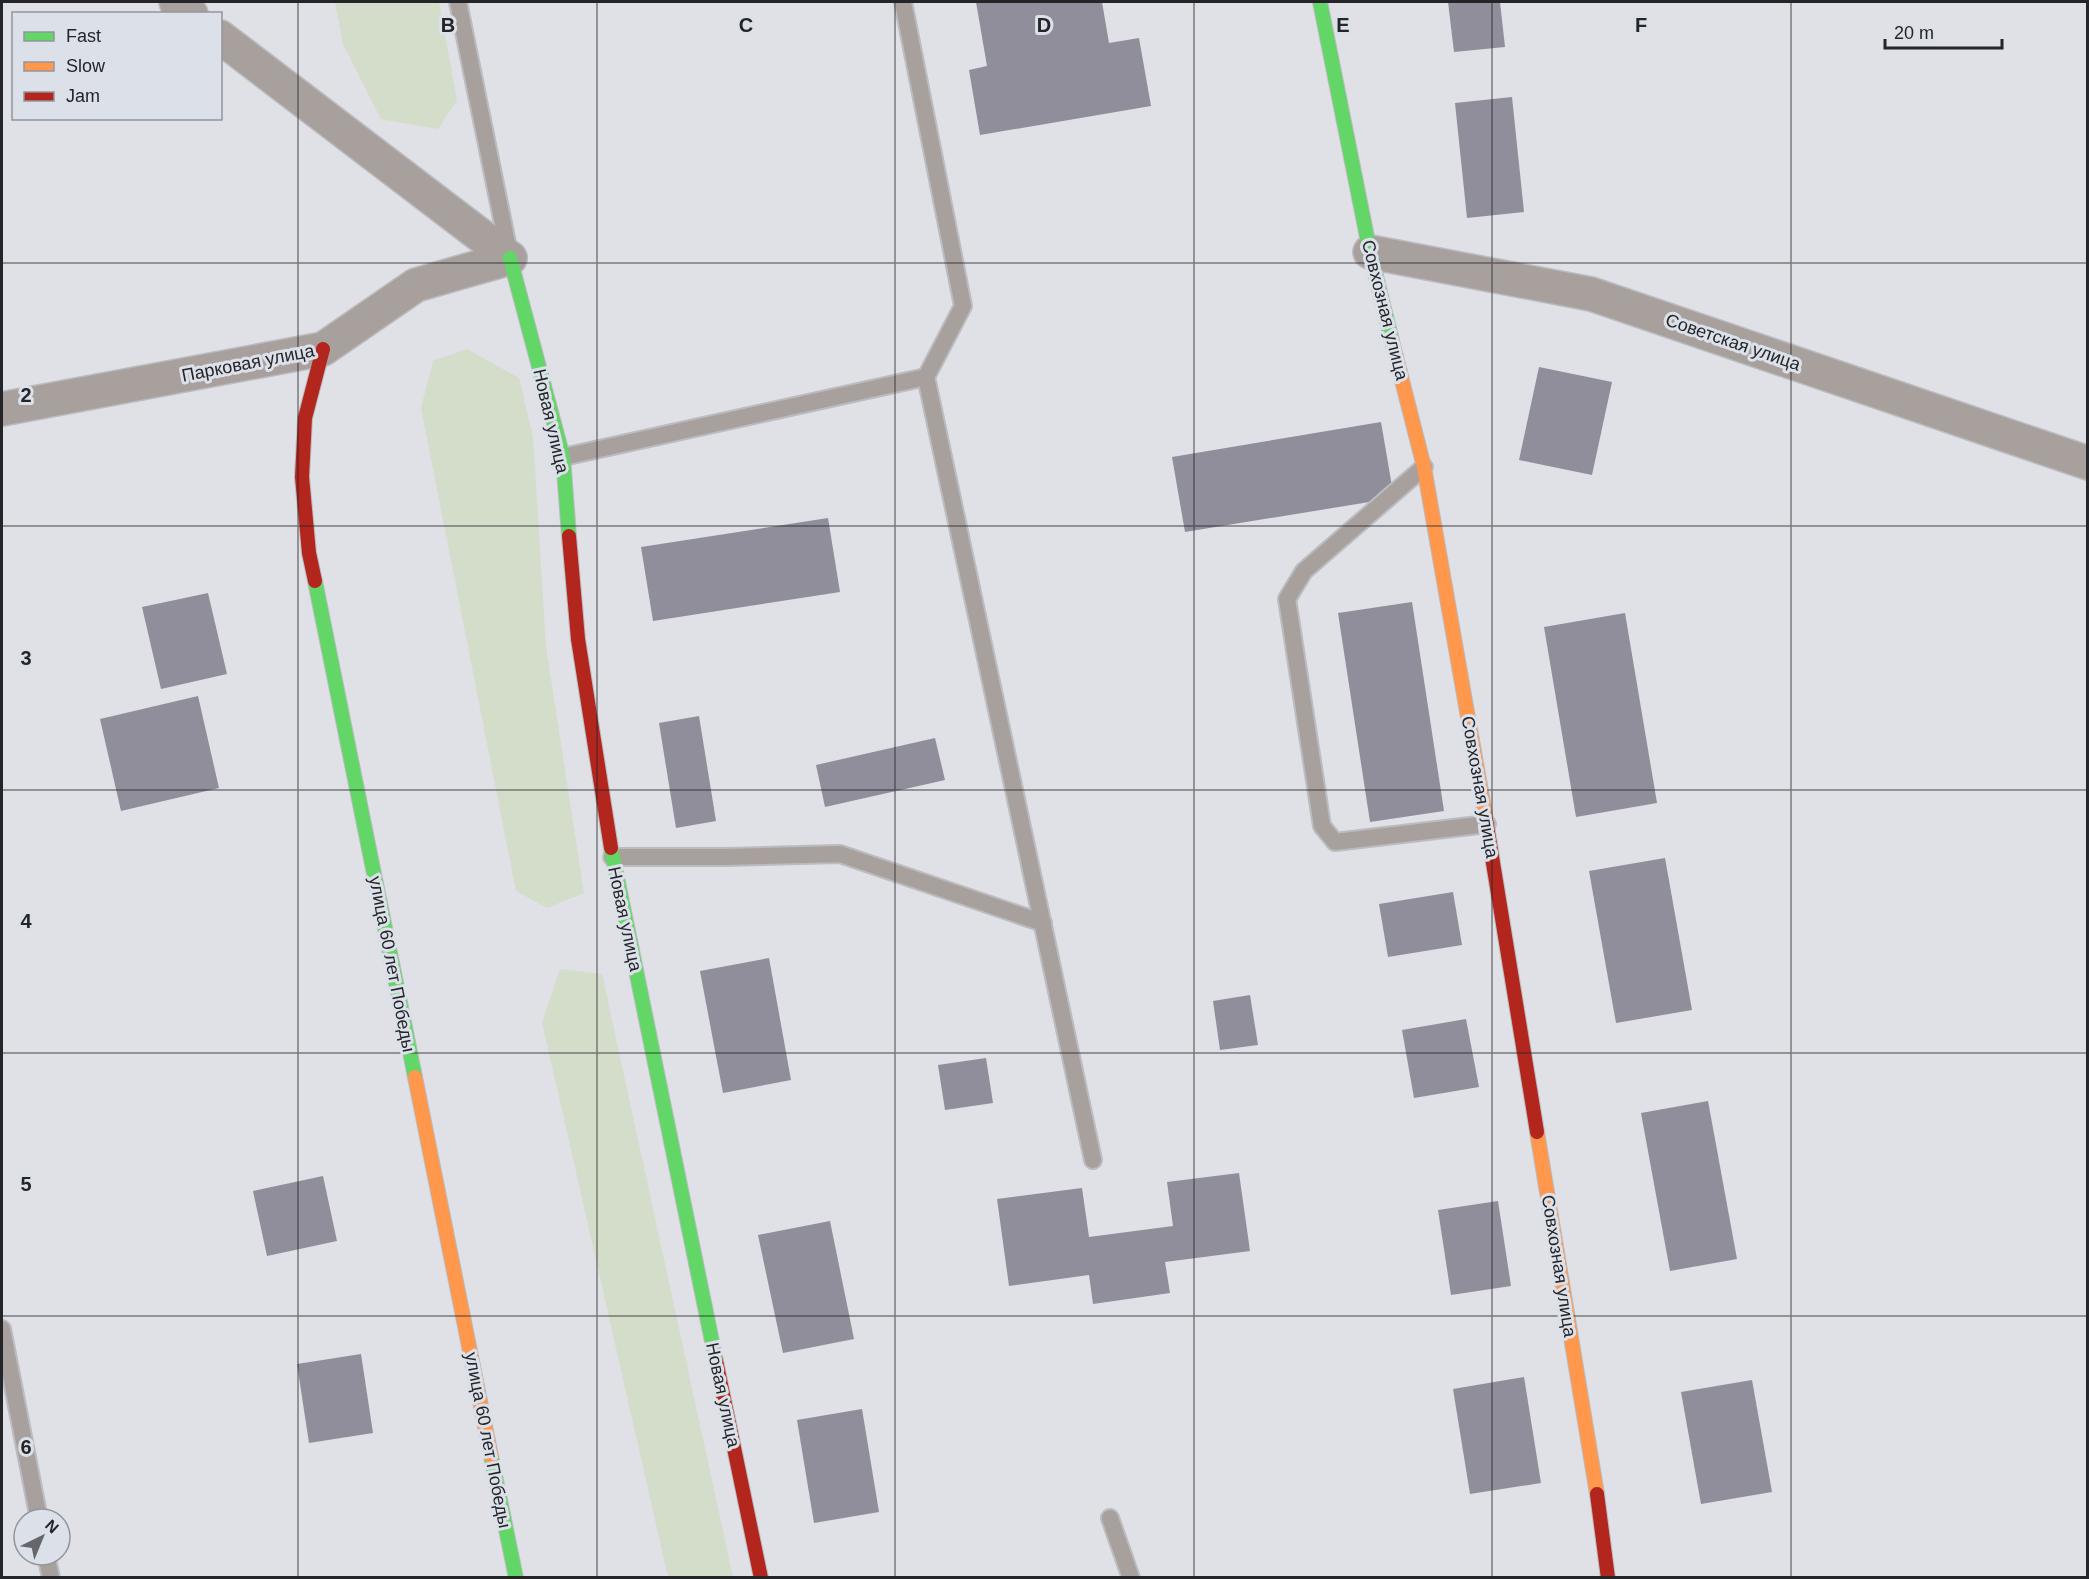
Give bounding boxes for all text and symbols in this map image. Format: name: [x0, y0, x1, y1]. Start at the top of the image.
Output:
legend: [12, 12, 222, 120]
scale bar: [1885, 12, 2002, 50]
text: B: [441, 14, 455, 36]
text: C: [739, 14, 753, 36]
text: D: [1037, 14, 1051, 36]
text: E: [1336, 14, 1350, 36]
text: F: [1635, 14, 1647, 36]
text: 20 m: [1894, 23, 1934, 43]
text: Fast: [66, 26, 101, 46]
text: Slow: [66, 56, 106, 76]
text: Jam: [66, 86, 100, 106]
street label: Совхозная улица: [1358, 238, 1412, 383]
street label: Советская улица: [1663, 310, 1804, 375]
street label: Парковая улица: [180, 340, 317, 386]
street label: Новая улица: [529, 367, 573, 476]
text: 2: [20, 384, 32, 406]
text: 3: [20, 647, 32, 669]
street label: Совхозная улица: [1458, 715, 1502, 860]
street label: Новая улица: [604, 865, 646, 974]
street label: улица 60 лет Победы: [365, 874, 419, 1054]
text: 4: [20, 910, 32, 932]
text: 5: [20, 1173, 32, 1195]
street label: Совхозная улица: [1538, 1194, 1580, 1339]
street label: Новая улица: [702, 1341, 744, 1450]
street label: улица 60 лет Победы: [461, 1350, 515, 1530]
text: 6: [20, 1436, 32, 1458]
north arrow: [12, 1507, 72, 1567]
text: N: [42, 1516, 62, 1537]

